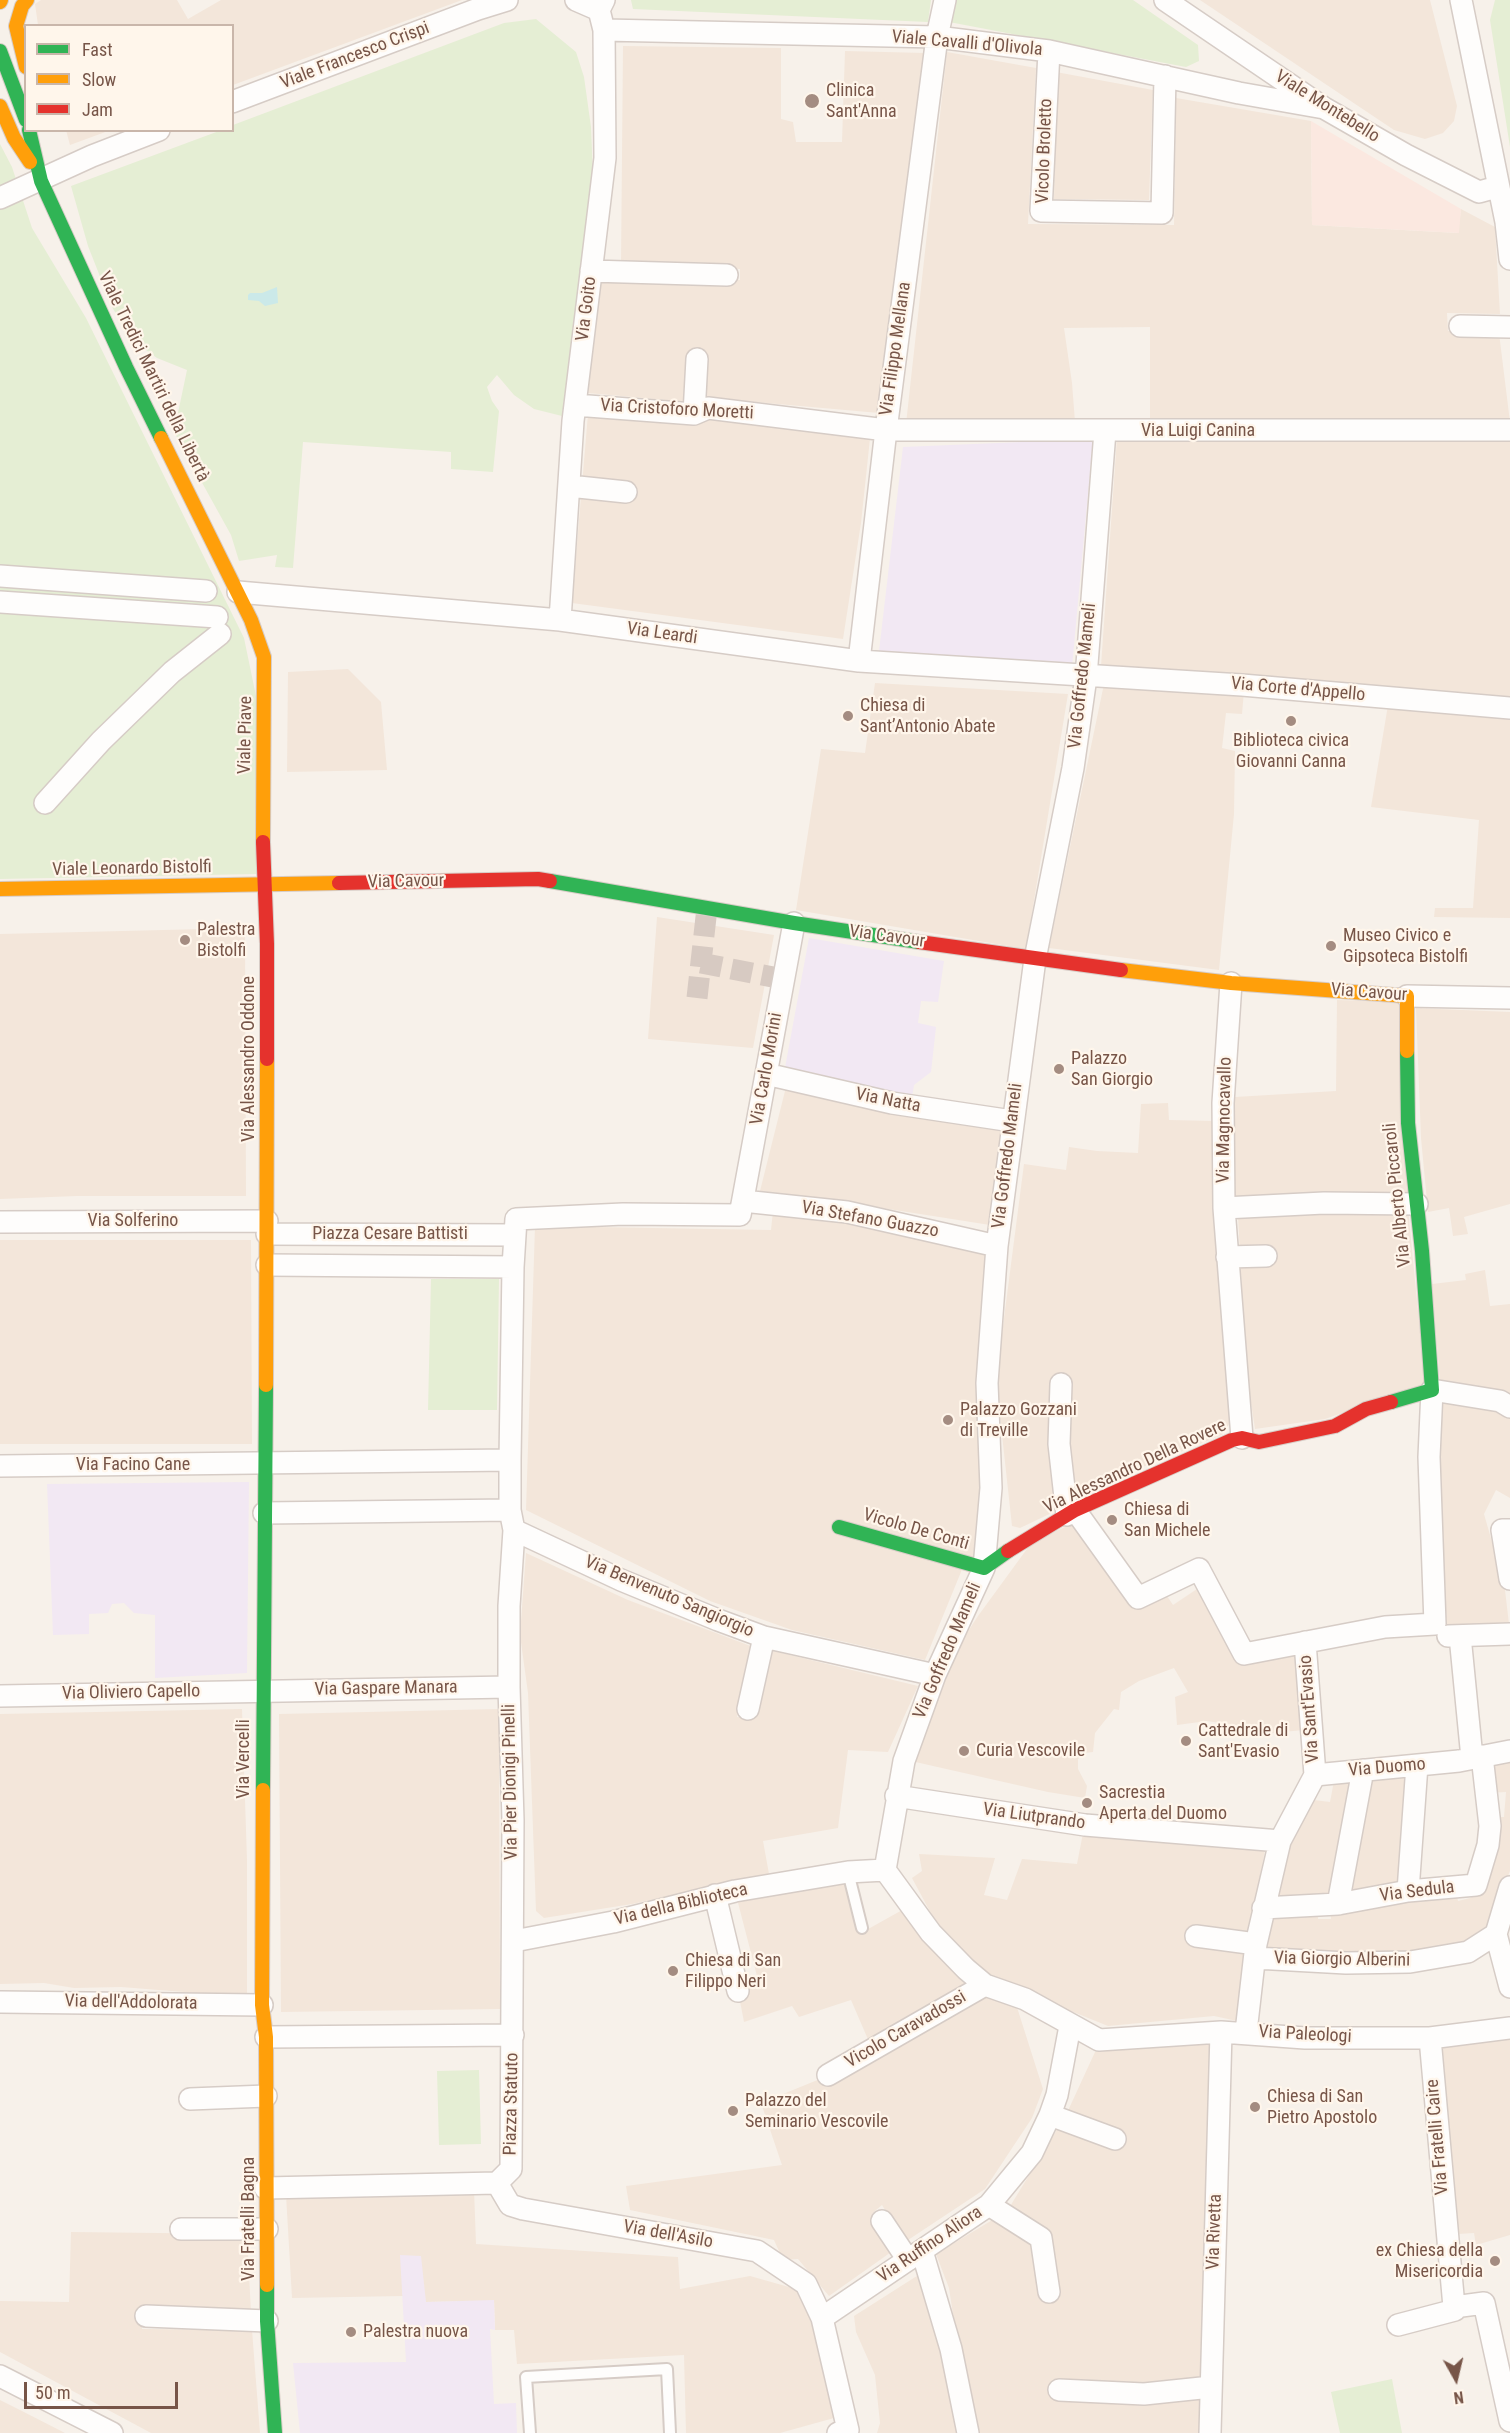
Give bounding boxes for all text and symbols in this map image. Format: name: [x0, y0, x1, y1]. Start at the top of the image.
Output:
street label: Viale Francesco Crispi: [277, 18, 433, 94]
legend: [24, 24, 234, 132]
street label: Viale Cavalli d'Olivola: [891, 27, 1043, 61]
text: Fast: [82, 39, 113, 60]
street label: Viale Montebello: [1271, 66, 1383, 148]
text: Slow: [82, 69, 116, 90]
place label: Clinica Sant'Anna: [826, 80, 897, 122]
marker: Clinica Sant'Anna: [803, 92, 821, 110]
street label: Vicolo Broletto: [1032, 98, 1058, 204]
text: Jam: [82, 99, 113, 120]
street label: Viale Tredici Martiri della Libertà: [93, 268, 213, 486]
street label: Via Goito: [572, 275, 602, 343]
street label: Via Filippo Mellana: [876, 281, 916, 417]
street label: Via Cristoforo Moretti: [600, 395, 754, 425]
street label: Via Luigi Canina: [1141, 420, 1255, 442]
street label: Via Goffredo Mameli: [1065, 602, 1101, 750]
street label: Via Leardi: [625, 618, 699, 650]
street label: Via Corte d'Appello: [1230, 673, 1366, 707]
place label: Chiesa di Sant’Antonio Abate: [860, 695, 995, 738]
street label: Viale Piave: [235, 696, 257, 774]
marker: Chiesa di Sant’Antonio Abate: [841, 709, 855, 723]
marker: Biblioteca civica Giovanni Canna: [1284, 714, 1298, 728]
place label: Biblioteca civica Giovanni Canna: [1233, 730, 1349, 772]
street label: Viale Leonardo Bistolfi: [52, 857, 212, 881]
street label: Via Cavour: [368, 871, 444, 893]
place label: Palestra Bistolfi: [197, 919, 255, 962]
street label: Via Cavour: [848, 921, 926, 953]
place label: Museo Civico e Gipsoteca Bistolfi: [1343, 925, 1468, 968]
marker: Palestra Bistolfi: [178, 933, 192, 947]
marker: Museo Civico e Gipsoteca Bistolfi: [1324, 939, 1338, 953]
street label: Via Alessandro Oddone: [238, 976, 260, 1142]
street label: Via Cavour: [1330, 980, 1408, 1006]
street label: Via Carlo Morini: [746, 1011, 788, 1127]
place label: Palazzo San Giorgio: [1071, 1048, 1153, 1090]
street label: Via Magnocavallo: [1213, 1057, 1237, 1183]
marker: Palazzo San Giorgio: [1052, 1062, 1066, 1076]
street label: Via Goffredo Mameli: [988, 1082, 1028, 1230]
street label: Via Natta: [854, 1084, 922, 1118]
street label: Via Alberto Piccaroli: [1380, 1122, 1416, 1268]
street label: Via Stefano Guazzo: [800, 1197, 940, 1243]
street label: Via Solferino: [88, 1210, 178, 1232]
street label: Piazza Cesare Battisti: [312, 1223, 468, 1245]
place label: Palazzo Gozzani di Treville: [960, 1399, 1077, 1442]
marker: Palazzo Gozzani di Treville: [941, 1413, 955, 1427]
street label: Via Alessandro Della Rovere: [1040, 1415, 1230, 1519]
street label: Via Facino Cane: [76, 1454, 190, 1476]
place label: Chiesa di San Michele: [1124, 1499, 1211, 1541]
street label: Vicolo De Conti: [861, 1505, 971, 1555]
marker: Chiesa di San Michele: [1105, 1513, 1119, 1527]
street label: Via Benvenuto Sangiorgio: [581, 1552, 757, 1642]
street label: Via Goffredo Mameli: [909, 1579, 987, 1723]
street label: Via Sant'Evasio: [1295, 1654, 1325, 1764]
street label: Via Gaspare Manara: [314, 1677, 458, 1701]
street label: Via Oliviero Capello: [62, 1681, 200, 1705]
street label: Via Pier Dionigi Pinelli: [499, 1704, 523, 1860]
street label: Via Vercelli: [233, 1719, 255, 1799]
place label: Cattedrale di Sant'Evasio: [1198, 1720, 1288, 1762]
marker: Cattedrale di Sant'Evasio: [1179, 1734, 1193, 1748]
place label: Curia Vescovile: [976, 1740, 1085, 1762]
marker: Curia Vescovile: [957, 1744, 971, 1758]
street label: Via Duomo: [1347, 1754, 1427, 1782]
place label: Sacrestia Aperta del Duomo: [1099, 1782, 1227, 1824]
marker: Sacrestia Aperta del Duomo: [1080, 1796, 1094, 1810]
street label: Via Liutprando: [981, 1799, 1087, 1835]
street label: Via Sedula: [1378, 1877, 1456, 1907]
street label: Via della Biblioteca: [612, 1879, 750, 1931]
street label: Via Giorgio Alberini: [1274, 1948, 1410, 1972]
place label: Chiesa di San Filippo Neri: [685, 1950, 781, 1992]
marker: Chiesa di San Filippo Neri: [666, 1964, 680, 1978]
street label: Vicolo Caravadossi: [842, 1987, 970, 2073]
street label: Via dell'Addolorata: [64, 1991, 198, 2015]
street label: Via Paleologi: [1258, 2022, 1352, 2048]
street label: Piazza Statuto: [500, 2052, 524, 2156]
street label: Via Fratelli Caire: [1422, 2078, 1454, 2196]
place label: Chiesa di San Pietro Apostolo: [1267, 2086, 1377, 2128]
place label: Palazzo del Seminario Vescovile: [745, 2090, 889, 2132]
marker: Chiesa di San Pietro Apostolo: [1248, 2100, 1262, 2114]
marker: Palazzo del Seminario Vescovile: [726, 2104, 740, 2118]
street label: Via Fratelli Bagna: [238, 2157, 260, 2281]
street label: Via Rivetta: [1203, 2194, 1227, 2270]
street label: Via Ruffino Aliora: [873, 2202, 987, 2288]
street label: Via dell'Asilo: [622, 2216, 714, 2254]
place label: ex Chiesa della Misericordia: [1376, 2240, 1483, 2282]
marker: ex Chiesa della Misericordia: [1488, 2254, 1502, 2268]
place label: Palestra nuova: [363, 2321, 468, 2343]
marker: Palestra nuova: [344, 2325, 358, 2339]
north arrow: [1426, 2349, 1486, 2409]
scale bar: [27, 2370, 182, 2408]
text: 50 m: [35, 2382, 70, 2403]
text: N: [1452, 2387, 1465, 2407]

